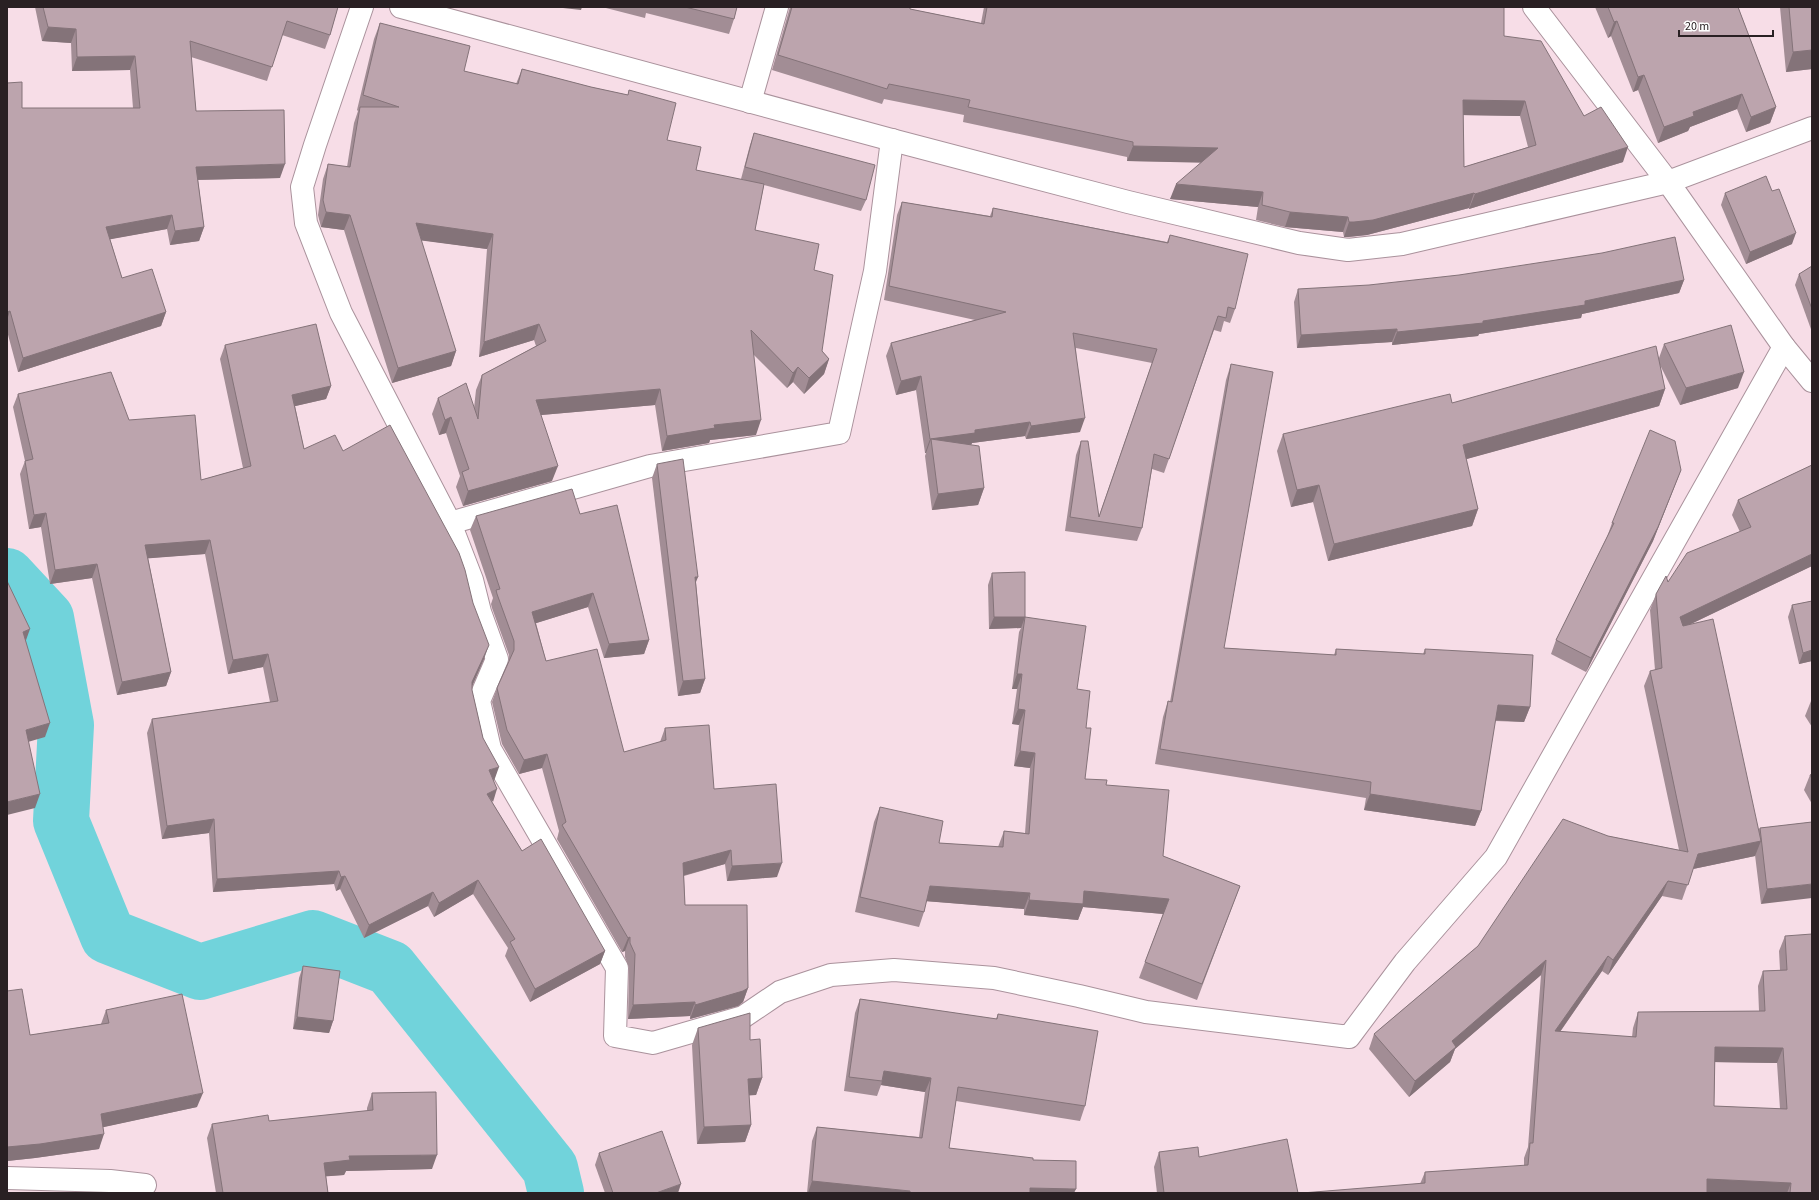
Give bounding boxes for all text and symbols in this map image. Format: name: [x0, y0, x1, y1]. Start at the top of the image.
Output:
scale bar: [1679, 12, 1773, 38]
text: 20 m: [1685, 18, 1709, 35]

